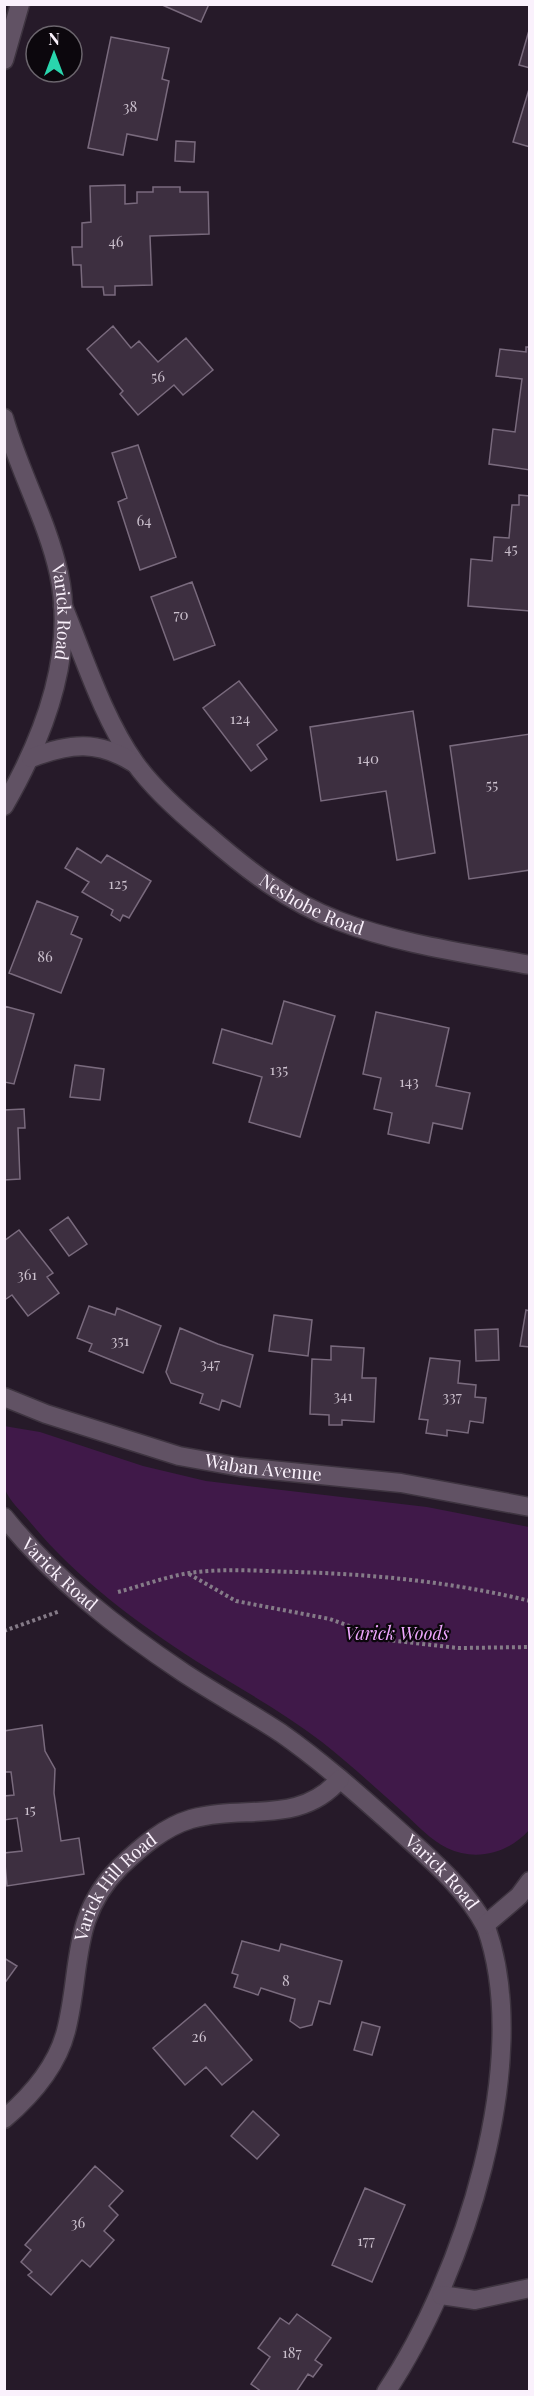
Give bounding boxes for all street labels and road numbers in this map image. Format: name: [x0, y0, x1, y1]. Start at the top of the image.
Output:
street label: Varick Road: [46, 560, 77, 663]
street label: Neshobe Road: [255, 868, 368, 940]
street label: Waban Avenue: [202, 1448, 323, 1486]
street label: Varick Road: [16, 1532, 103, 1616]
street label: Varick Hill Road: [68, 1827, 162, 1944]
street label: Varick Road: [399, 1828, 485, 1915]

